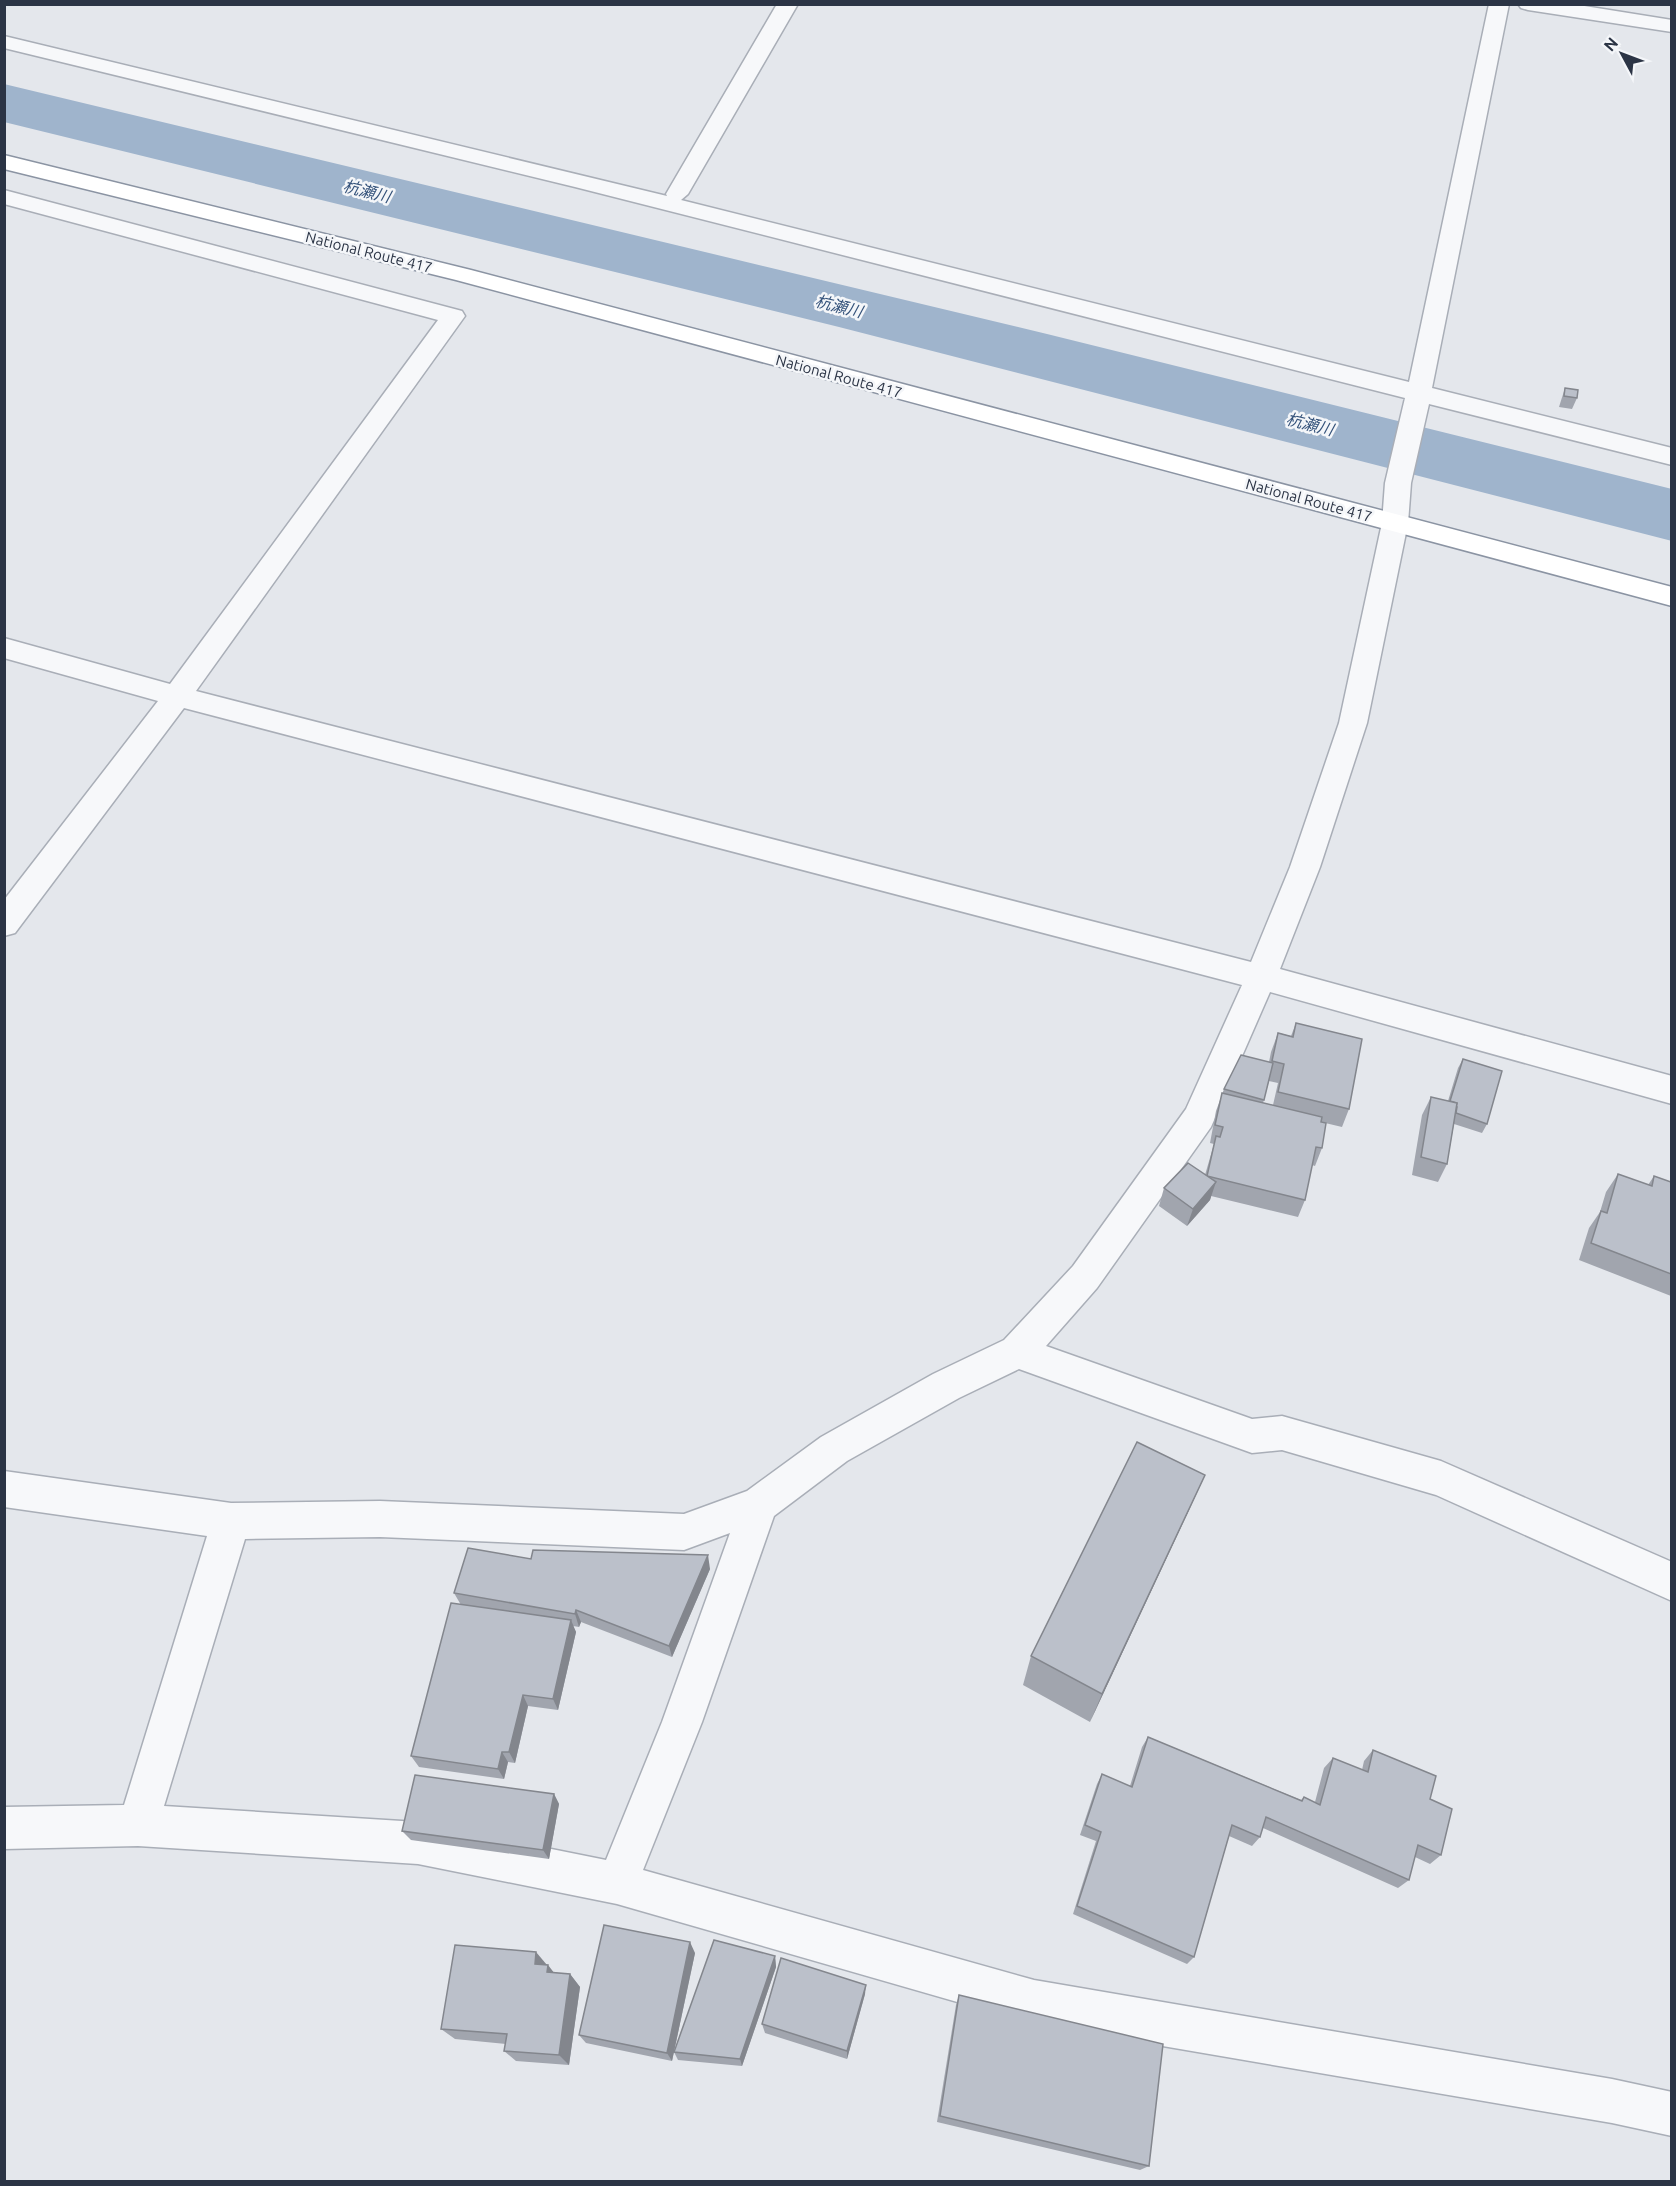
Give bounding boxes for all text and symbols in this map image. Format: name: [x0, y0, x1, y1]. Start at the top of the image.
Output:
north arrow: [1592, 24, 1652, 84]
text: N: [1600, 34, 1621, 55]
water label: 杭瀬川: [342, 176, 394, 206]
street label: National Route 417: [304, 228, 434, 276]
water label: 杭瀬川: [814, 291, 866, 321]
street label: National Route 417: [774, 351, 904, 401]
water label: 杭瀬川: [1285, 409, 1337, 439]
street label: National Route 417: [1244, 475, 1374, 525]

